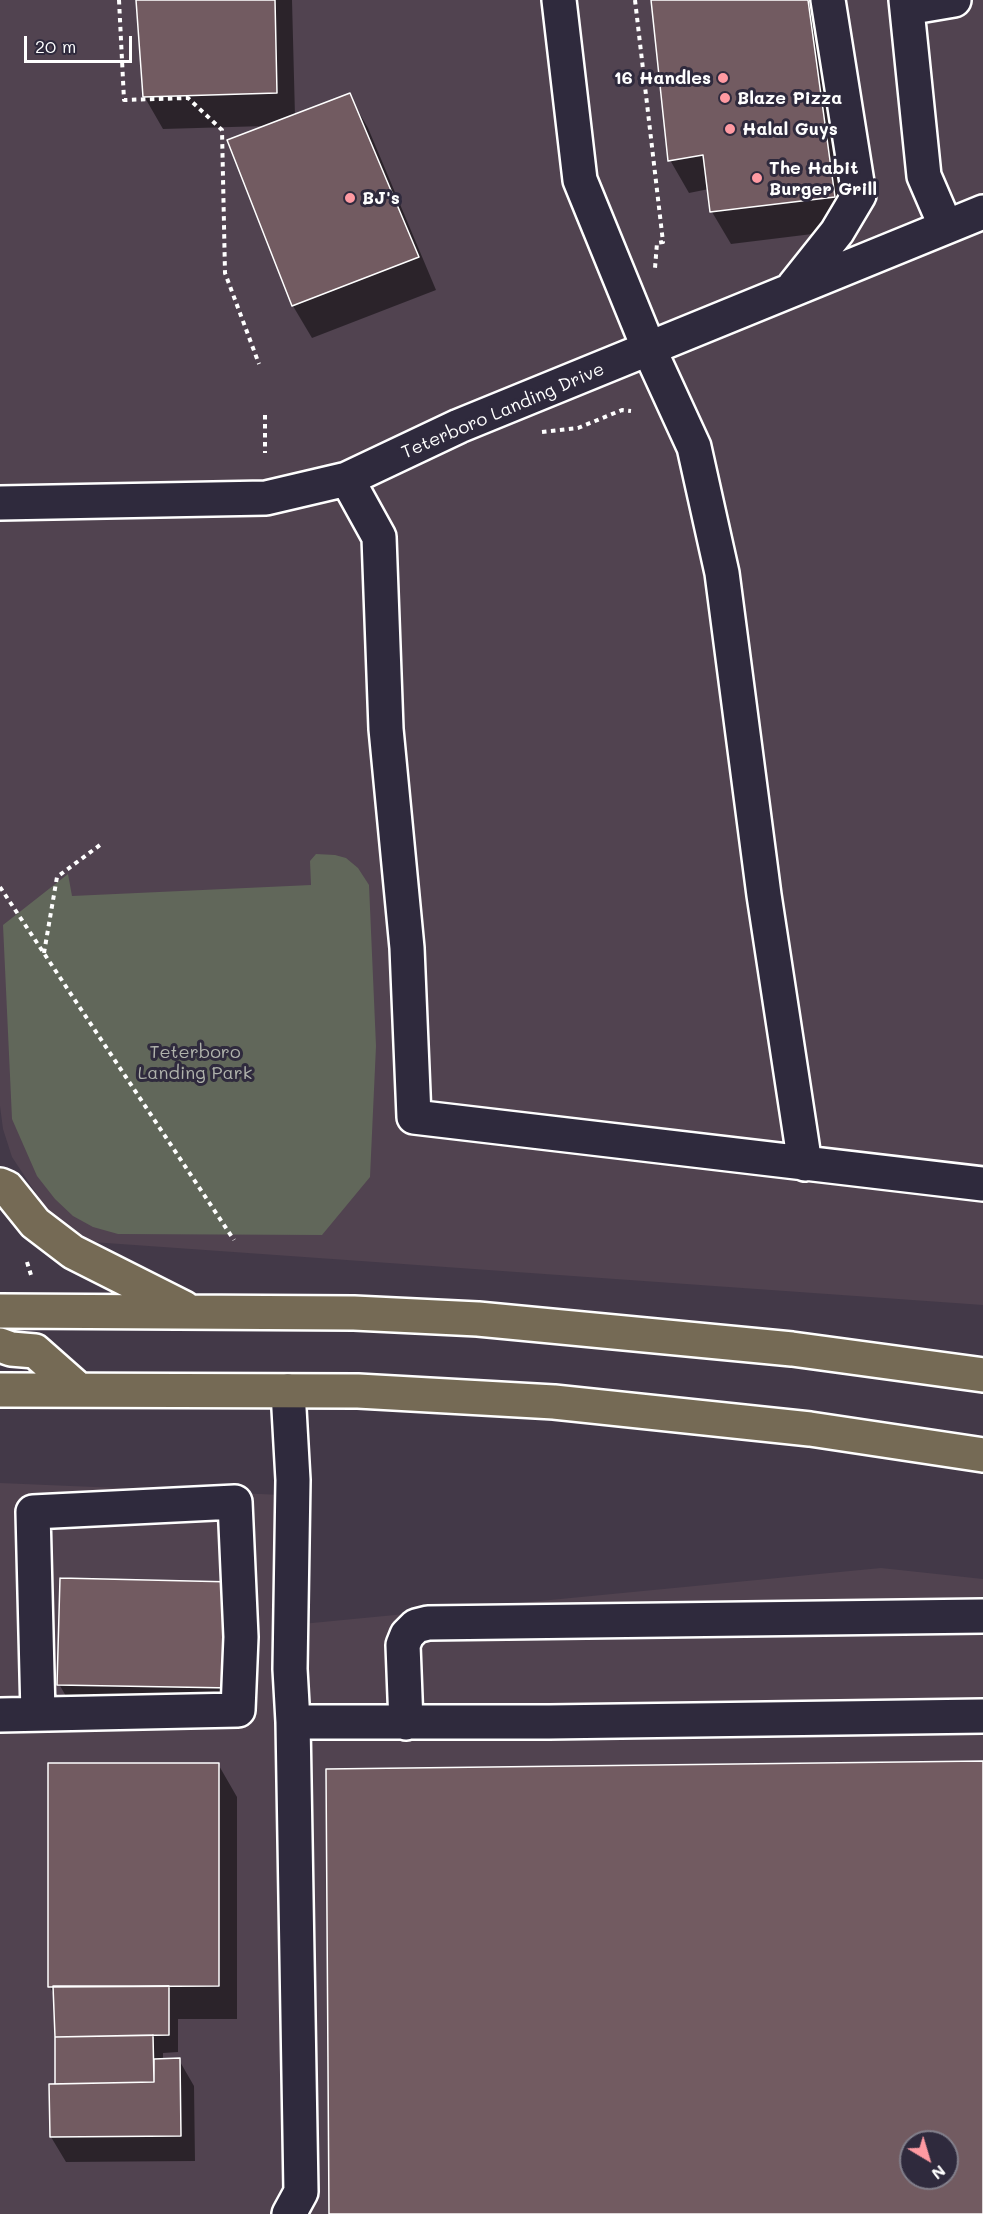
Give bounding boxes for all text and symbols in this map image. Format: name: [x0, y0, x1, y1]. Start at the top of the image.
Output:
scale bar: [27, 24, 135, 62]
text: 20 m: [35, 34, 76, 58]
place label: 16 Handles: [614, 67, 711, 89]
marker: 16 Handles: [716, 71, 730, 85]
place label: Blaze Pizza: [737, 87, 842, 109]
marker: Blaze Pizza: [718, 91, 732, 105]
place label: Halal Guys: [742, 118, 838, 140]
marker: Halal Guys: [723, 122, 737, 136]
place label: The Habit Burger Grill: [769, 157, 877, 200]
marker: The Habit Burger Grill: [750, 171, 764, 185]
place label: BJ's: [362, 187, 400, 209]
marker: BJ's: [343, 191, 357, 205]
street label: Teterboro Landing Drive: [398, 358, 608, 464]
park label: Teterboro Landing Park: [138, 1041, 252, 1084]
north arrow: [899, 2130, 959, 2190]
text: N: [928, 2161, 950, 2185]

